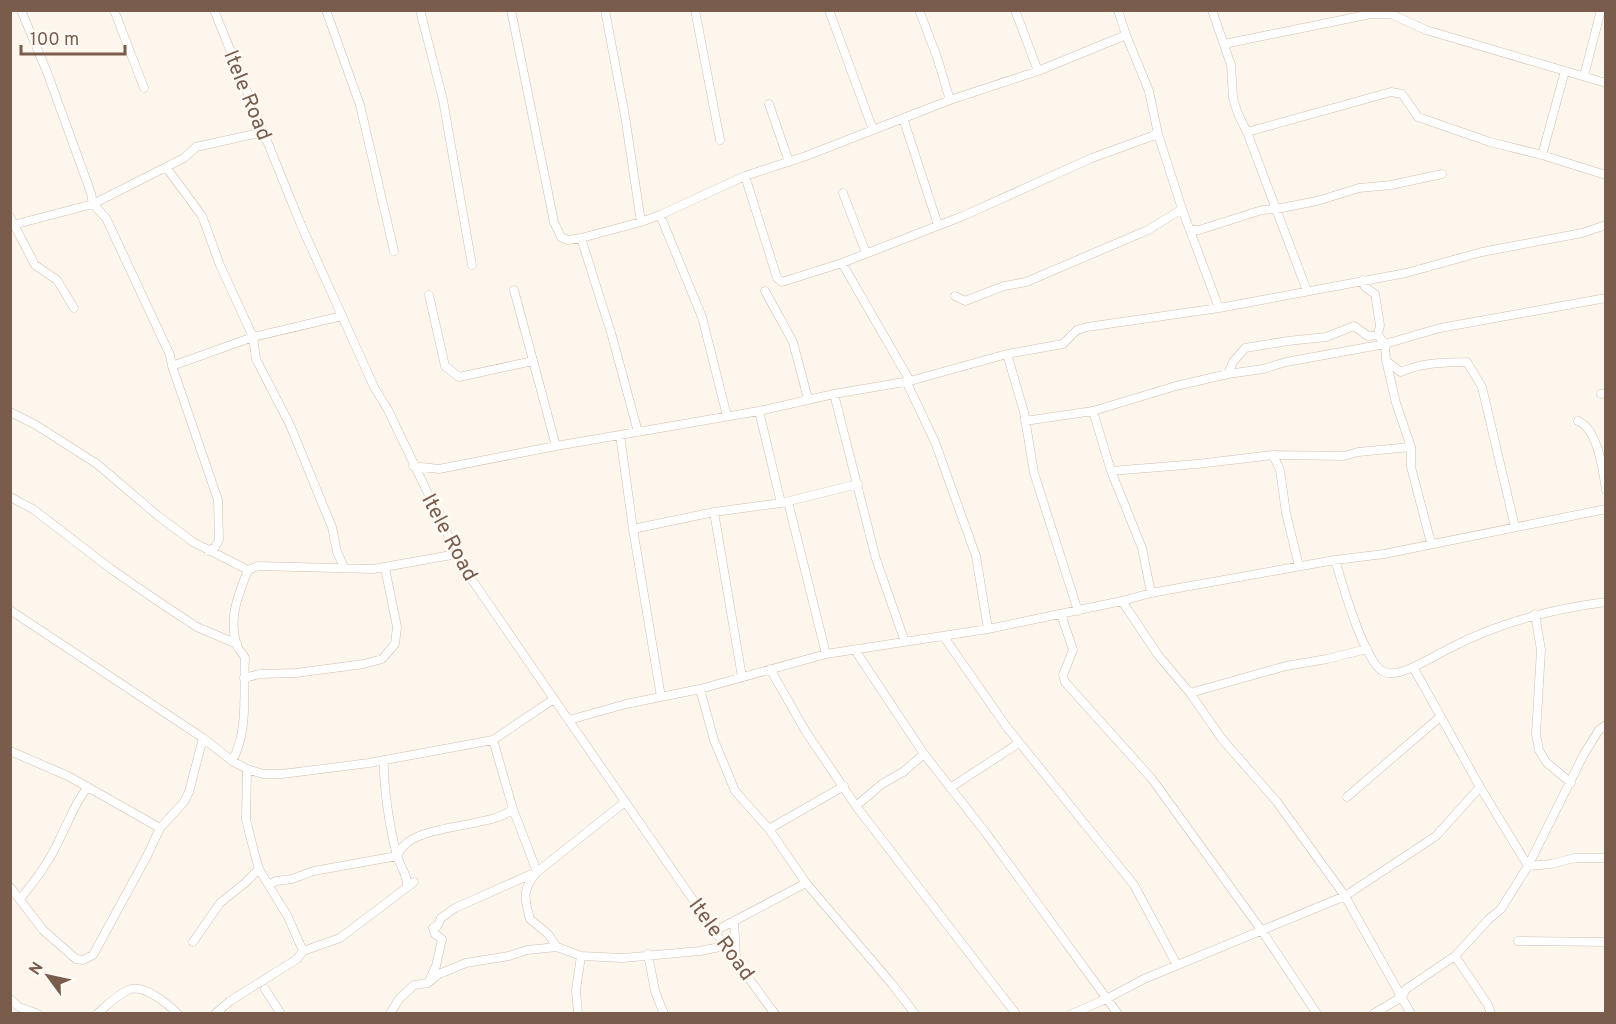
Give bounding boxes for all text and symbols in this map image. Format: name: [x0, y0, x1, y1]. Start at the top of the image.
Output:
scale bar: [21, 18, 124, 56]
text: 100 m: [30, 29, 79, 52]
street label: Itele Road: [216, 46, 277, 145]
street label: Itele Road: [414, 489, 483, 586]
street label: Itele Road: [682, 893, 760, 986]
north arrow: [18, 946, 78, 1006]
text: N: [26, 959, 49, 979]

